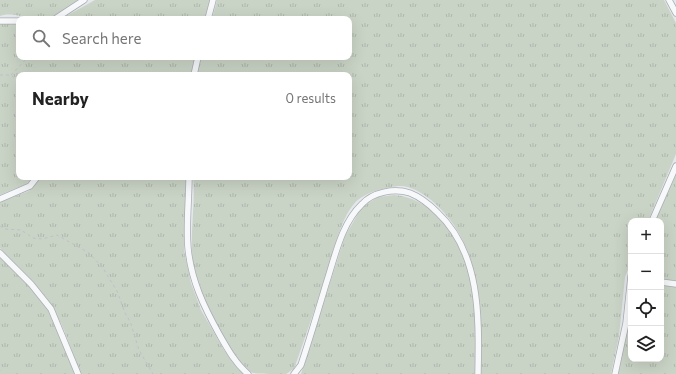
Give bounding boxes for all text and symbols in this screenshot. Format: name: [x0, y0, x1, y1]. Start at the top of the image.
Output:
search box: [16, 16, 352, 60]
icon: search: [30, 27, 52, 49]
text: Search here: [62, 29, 141, 47]
text: Nearby: [32, 88, 89, 109]
text: 0 results: [285, 90, 336, 106]
map controls: [628, 218, 664, 362]
button: +: [628, 218, 664, 254]
button: −: [628, 254, 664, 290]
button: locate: [628, 290, 664, 326]
button: layers: [628, 326, 664, 362]

